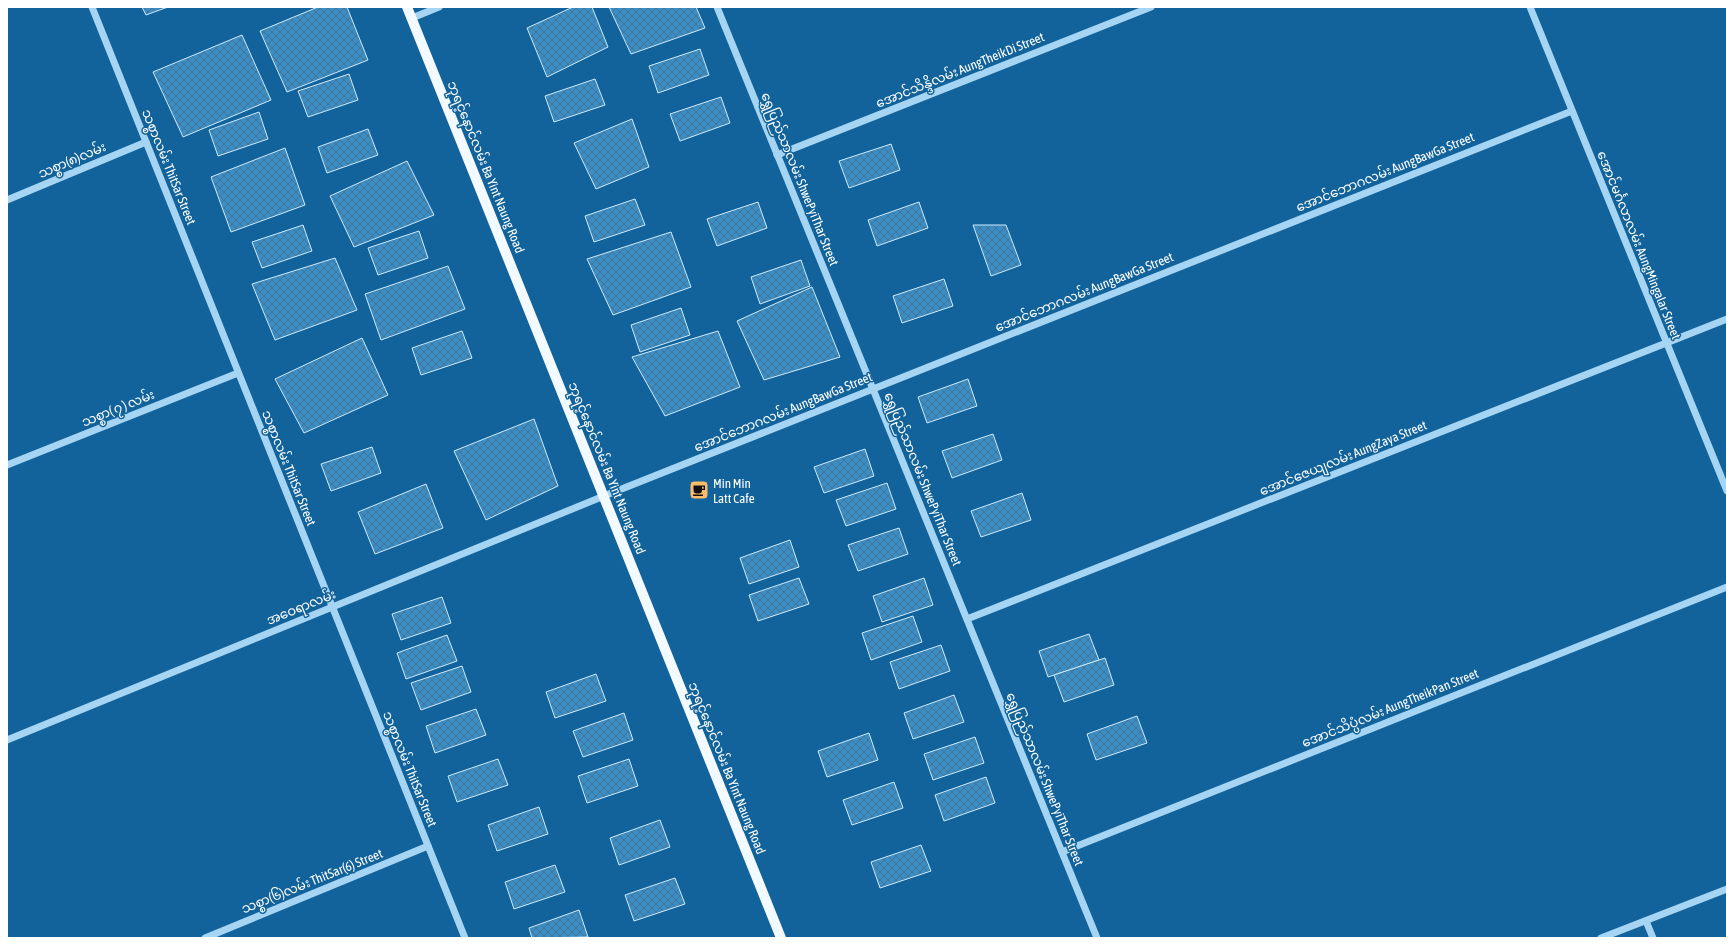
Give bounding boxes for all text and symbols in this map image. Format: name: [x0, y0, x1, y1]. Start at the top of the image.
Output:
street label: အောင်သိန္ဒိလမ်း AungTheikDi Street: [873, 28, 1048, 114]
street label: ဘုရင့်နောင်လမ်း Ba Yint Naung Road: [442, 78, 528, 256]
street label: ရွှေပြည်သာလမ်း ShwePyiThar Street: [756, 90, 843, 269]
street label: သစ္စာလမ်း ThitSar Street: [136, 107, 200, 228]
street label: အောင်ဘောဂလမ်း AungBawGa Street: [1293, 128, 1477, 215]
street label: သစ္စာ(၈)လမ်း: [36, 138, 109, 184]
street label: အောင်မင်္ဂလာလမ်း AungMingalar Street: [1594, 148, 1685, 341]
street label: အောင်ဘောဂလမ်း AungBawGa Street: [992, 248, 1176, 335]
street label: အောင်ဘောဂလမ်း AungBawGa Street: [691, 368, 875, 455]
street label: ဘုရင့်နောင်လမ်း Ba Yint Naung Road: [563, 379, 649, 557]
street label: သစ္စာ( ၇ ) လမ်း: [79, 386, 158, 432]
street label: ရွှေပြည်သာလမ်း ShwePyiThar Street: [879, 390, 966, 569]
street label: သစ္စာလမ်း ThitSar Street: [256, 408, 320, 529]
street label: အောင်ဇေယျလမ်း AungZaya Street: [1257, 417, 1430, 501]
place label: Min Min Latt Cafe: [713, 476, 755, 506]
cafe icon: Min Min Latt Cafe: [688, 479, 710, 501]
street label: အဝေရာလမ်း: [264, 585, 339, 630]
street label: အောင်သိပ္ပံလမ်း AungTheikPan Street: [1299, 665, 1482, 753]
street label: ဘုရင့်နောင်လမ်း Ba Yint Naung Road: [683, 679, 769, 857]
street label: ရွှေပြည်သာလမ်း ShwePyiThar Street: [1001, 690, 1088, 869]
street label: သစ္စာလမ်း ThitSar Street: [377, 709, 441, 830]
street label: သစ္စာ(၆)လမ်း ThitSar(6) Street: [239, 845, 386, 919]

